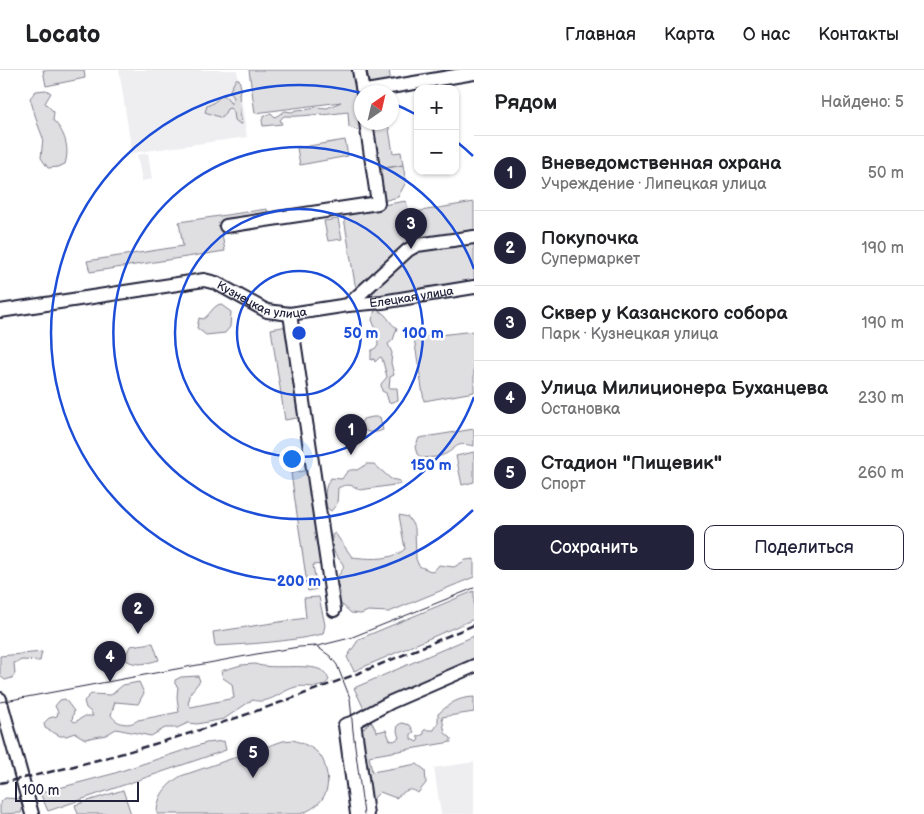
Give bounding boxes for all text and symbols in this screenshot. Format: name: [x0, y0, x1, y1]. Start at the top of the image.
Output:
text: Locato: [25, 20, 100, 49]
text: Главная: [565, 24, 636, 45]
text: Карта: [664, 24, 715, 45]
text: О нас: [743, 24, 790, 45]
text: Контакты: [818, 24, 899, 45]
north arrow: [354, 85, 399, 130]
map controls: [414, 85, 459, 175]
button: +: [414, 85, 459, 130]
text: Рядом: [494, 90, 557, 115]
text: Найдено: 5: [821, 93, 904, 112]
button: −: [414, 130, 459, 175]
text: Вневедомственная охрана: [541, 152, 781, 175]
text: 1: [507, 164, 513, 183]
text: 50 m: [868, 164, 904, 183]
text: Учреждение · Липецкая улица: [541, 175, 767, 194]
pin: 3: [395, 208, 427, 249]
text: Покупочка: [541, 227, 638, 250]
text: 2: [505, 239, 515, 258]
text: 190 m: [862, 239, 904, 258]
text: Супермаркет: [541, 250, 640, 269]
street label: Кузнецкая улица: [214, 278, 308, 322]
street label: Елецкая улица: [369, 283, 455, 311]
text: Сквер у Казанского собора: [541, 302, 788, 325]
text: 3: [505, 314, 515, 333]
text: 190 m: [862, 314, 904, 333]
centre of rings: [290, 324, 308, 342]
text: 50 m: [344, 324, 379, 343]
text: 100 m: [402, 324, 444, 343]
text: Парк · Кузнецкая улица: [541, 325, 718, 344]
text: Улица Милиционера Буханцева: [541, 377, 828, 400]
text: 4: [505, 389, 515, 408]
text: 230 m: [858, 389, 904, 408]
text: Остановка: [541, 400, 620, 419]
pin: 1: [335, 414, 367, 455]
your location: [279, 446, 305, 472]
text: Стадион "Пищевик": [541, 452, 722, 475]
text: 150 m: [410, 456, 452, 475]
text: 5: [505, 464, 515, 483]
text: 260 m: [858, 464, 904, 483]
text: Спорт: [541, 475, 586, 494]
button: Сохранить: [494, 525, 694, 570]
button: Поделиться: [704, 525, 904, 570]
text: 200 m: [277, 572, 321, 591]
pin: 2: [122, 593, 154, 634]
pin: 4: [94, 641, 126, 682]
pin: 5: [237, 737, 269, 778]
scale bar: [15, 779, 139, 802]
text: 100 m: [22, 782, 59, 799]

